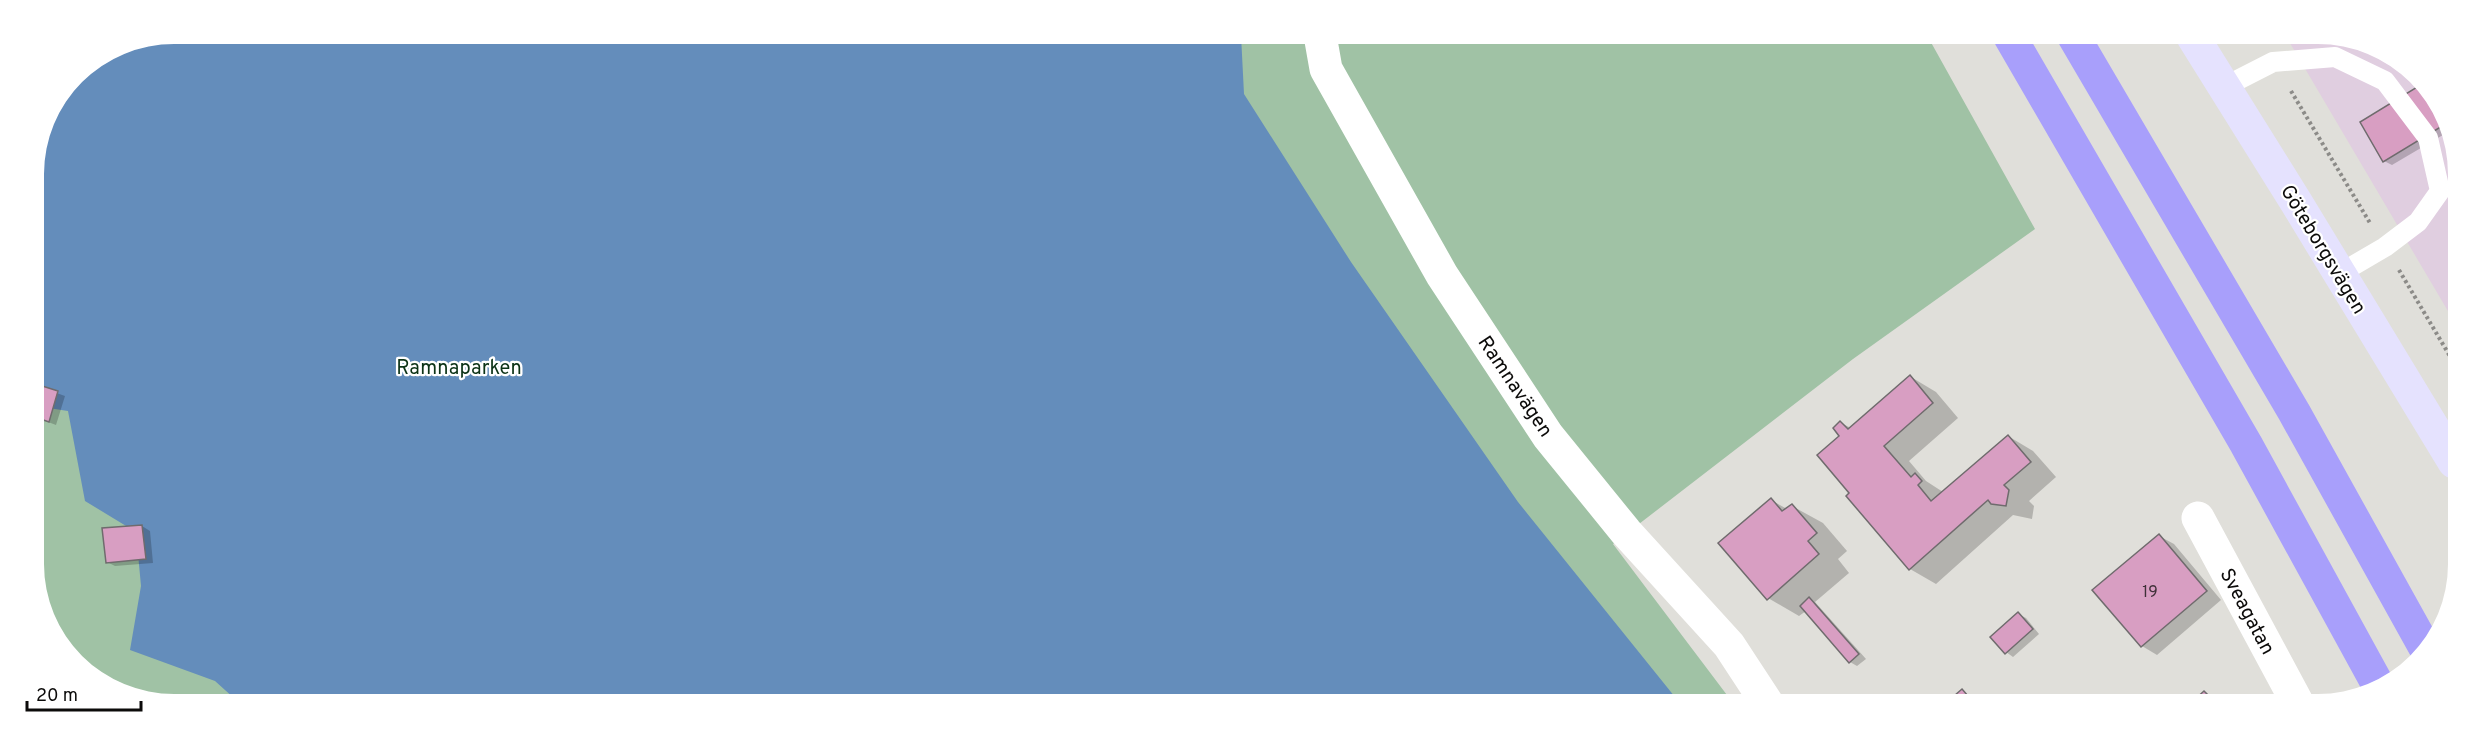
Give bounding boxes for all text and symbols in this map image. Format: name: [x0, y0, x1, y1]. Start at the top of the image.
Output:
street label: Göteborgsvägen: [2273, 180, 2371, 320]
street label: Ramnavägen: [1471, 331, 1558, 443]
park label: Ramnaparken: [396, 356, 522, 382]
street label: Sveagatan: [2213, 564, 2280, 660]
house number: 19: [2142, 583, 2158, 603]
scale bar: [27, 674, 141, 712]
text: 20 m: [36, 685, 78, 708]

